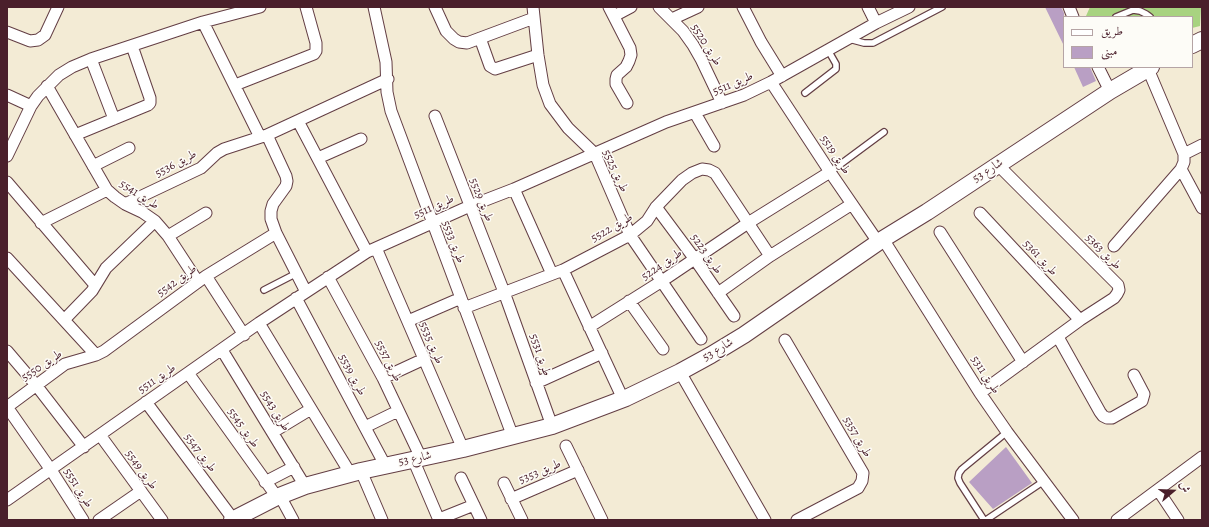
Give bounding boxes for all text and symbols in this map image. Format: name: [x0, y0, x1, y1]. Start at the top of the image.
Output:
legend: [1063, 16, 1193, 68]
street label: طريق 5520: [688, 21, 724, 69]
text: طريق: [1101, 23, 1123, 39]
text: مبنى: [1101, 43, 1117, 59]
street label: طريق 5511: [710, 69, 756, 99]
street label: طريق 5519: [817, 133, 853, 177]
street label: طريق 5536: [153, 147, 199, 181]
street label: طريق 5525: [599, 147, 631, 195]
street label: شارع 53: [970, 156, 1006, 186]
street label: طريق 5529: [466, 176, 496, 224]
street label: طريق 5541: [117, 177, 161, 213]
street label: طريق 5511: [411, 192, 457, 222]
street label: طريق 5522: [588, 210, 636, 246]
street label: طريق 5533: [438, 219, 468, 265]
street label: طريق 5223: [687, 231, 725, 277]
street label: طريق 5363: [1082, 231, 1124, 273]
street label: طريق 5361: [1020, 237, 1060, 279]
street label: طريق 5224: [639, 246, 685, 284]
street label: طريق 5542: [154, 262, 200, 300]
street label: طريق 5535: [416, 320, 446, 366]
street label: طريق 5531: [526, 332, 554, 378]
street label: شارع 53: [700, 335, 736, 365]
street label: طريق 5537: [371, 338, 405, 384]
street label: طريق 5550: [19, 347, 65, 385]
street label: طريق 5539: [335, 352, 369, 398]
street label: طريق 5311: [967, 353, 1003, 397]
street label: طريق 5511: [135, 361, 179, 397]
street label: طريق 5543: [257, 388, 293, 434]
street label: طريق 5545: [224, 405, 262, 451]
street label: طريق 5357: [840, 414, 874, 460]
street label: طريق 5547: [181, 431, 219, 475]
street label: طريق 5549: [122, 447, 160, 493]
street label: شارع 53: [397, 448, 433, 470]
street label: طريق 5353: [517, 457, 563, 487]
street label: طريق 5551: [60, 466, 96, 510]
north arrow: [1153, 471, 1193, 511]
text: ش: [1176, 479, 1194, 495]

